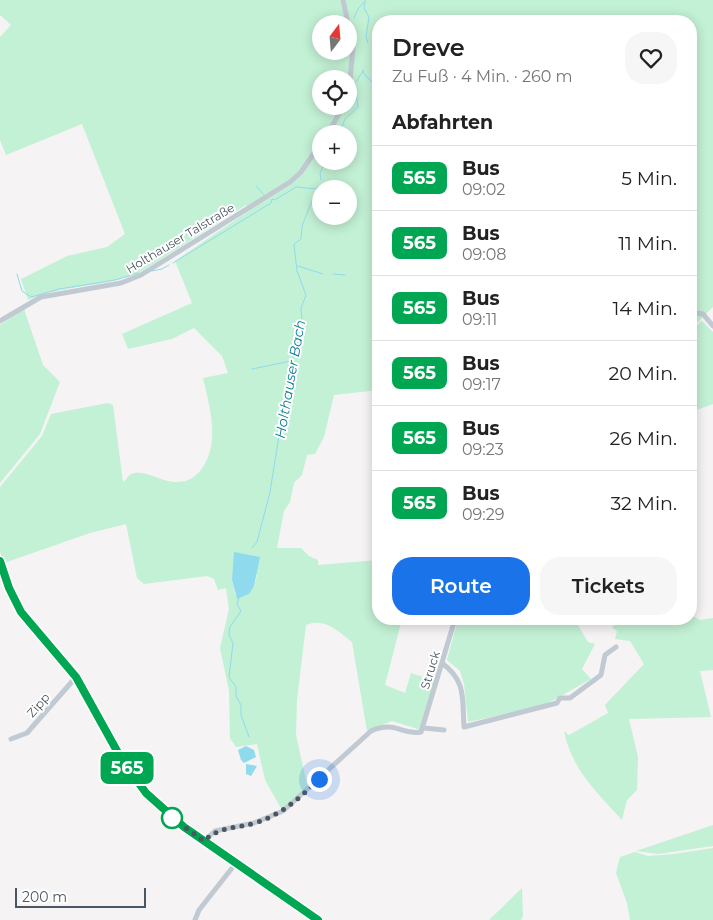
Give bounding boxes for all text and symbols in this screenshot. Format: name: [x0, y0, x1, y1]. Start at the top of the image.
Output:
north arrow: [312, 15, 358, 60]
map controls: [312, 15, 357, 225]
button: heart: [625, 32, 677, 84]
text: Dreve: [392, 33, 465, 62]
text: Zu Fuß · 4 Min. · 260 m: [392, 67, 572, 86]
button: locate: [312, 70, 357, 115]
text: Abfahrten: [392, 111, 493, 134]
button: +: [312, 125, 357, 170]
text: Bus: [462, 157, 500, 180]
text: 565: [403, 167, 436, 189]
text: 5 Min.: [621, 167, 677, 190]
button: −: [312, 180, 357, 225]
text: 09:02: [462, 180, 505, 199]
street label: Holthauser Talstraße: [123, 200, 237, 276]
text: Bus: [462, 222, 500, 245]
text: 565: [403, 232, 436, 254]
text: 11 Min.: [618, 232, 677, 255]
text: 09:08: [462, 245, 507, 264]
text: Bus: [462, 287, 500, 310]
text: 565: [403, 297, 436, 319]
text: 14 Min.: [612, 297, 677, 320]
text: 09:11: [462, 310, 497, 329]
water label: Holthauser Bach: [271, 318, 309, 440]
text: Bus: [462, 352, 500, 375]
text: 565: [403, 362, 436, 384]
text: 20 Min.: [609, 362, 677, 385]
text: 09:17: [462, 375, 501, 394]
text: Bus: [462, 417, 500, 440]
text: 565: [403, 427, 436, 449]
text: 26 Min.: [610, 427, 677, 450]
text: 09:23: [462, 440, 504, 459]
text: Bus: [462, 482, 500, 505]
text: 565: [403, 492, 436, 514]
text: 32 Min.: [610, 492, 677, 515]
text: 09:29: [462, 505, 505, 524]
button: Route: [392, 557, 530, 615]
button: Tickets: [540, 557, 677, 615]
street label: Struck: [417, 648, 443, 691]
street label: Zipp: [23, 690, 53, 720]
line badge: 565: [98, 752, 156, 784]
text: 565: [111, 757, 143, 779]
your location: [307, 767, 332, 792]
unlabelled marker: [161, 807, 183, 829]
scale bar: [15, 885, 146, 908]
text: 200 m: [22, 888, 67, 906]

